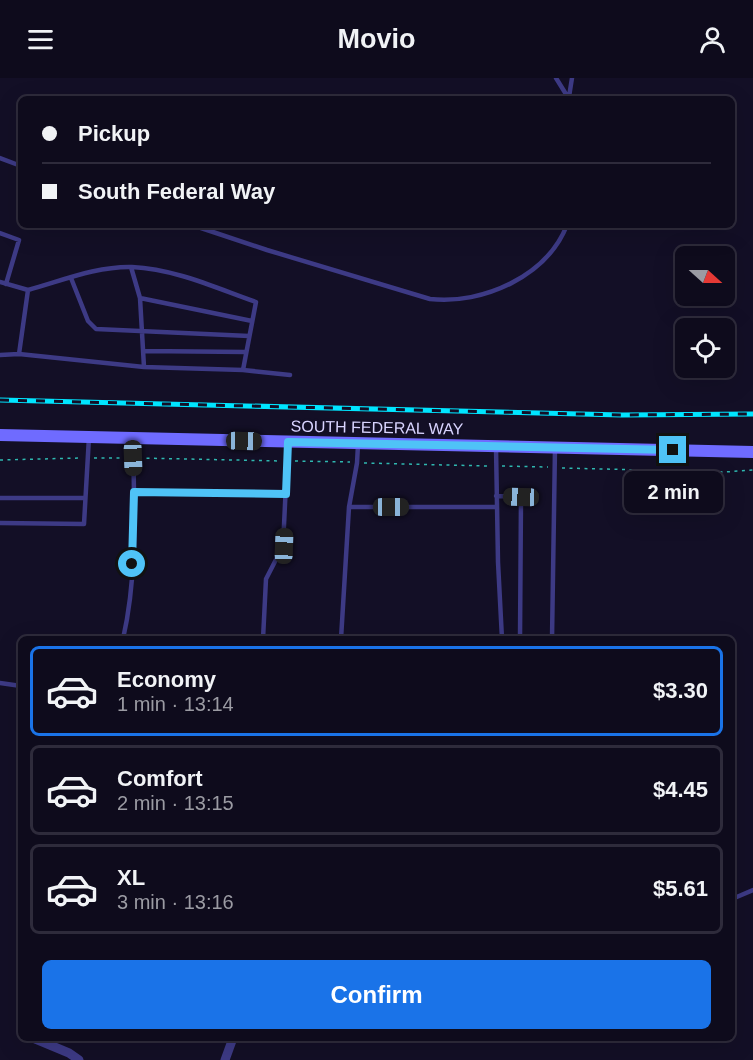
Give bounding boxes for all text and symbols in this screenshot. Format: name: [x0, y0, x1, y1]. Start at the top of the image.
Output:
icon: menu: [24, 23, 57, 56]
icon: person: [696, 23, 729, 56]
text: Movio: [338, 24, 416, 54]
text: Pickup: [78, 121, 150, 146]
text: South Federal Way: [78, 179, 275, 204]
north arrow: [675, 246, 735, 306]
map controls: [675, 246, 735, 378]
button: locate: [675, 318, 735, 378]
street label: SOUTH FEDERAL WAY: [290, 417, 464, 438]
car: [226, 432, 262, 450]
route end: [659, 436, 686, 463]
car: [123, 440, 143, 476]
callout: 2 min: [624, 471, 722, 513]
text: 2 min: [647, 481, 700, 503]
car: [503, 487, 539, 507]
car: [373, 498, 409, 516]
car: [274, 528, 294, 564]
route start: [118, 550, 145, 577]
icon: car: [45, 664, 99, 718]
text: Economy: [117, 667, 216, 692]
text: $3.30: [653, 678, 708, 703]
text: 1 min · 13:14: [117, 693, 234, 715]
icon: car: [45, 763, 99, 817]
text: Comfort: [117, 766, 203, 791]
text: $4.45: [653, 777, 708, 802]
text: 2 min · 13:15: [117, 792, 234, 814]
icon: car: [45, 862, 99, 916]
text: XL: [117, 865, 145, 890]
text: $5.61: [653, 876, 708, 901]
text: 3 min · 13:16: [117, 891, 234, 913]
button: Confirm: [42, 960, 711, 1029]

